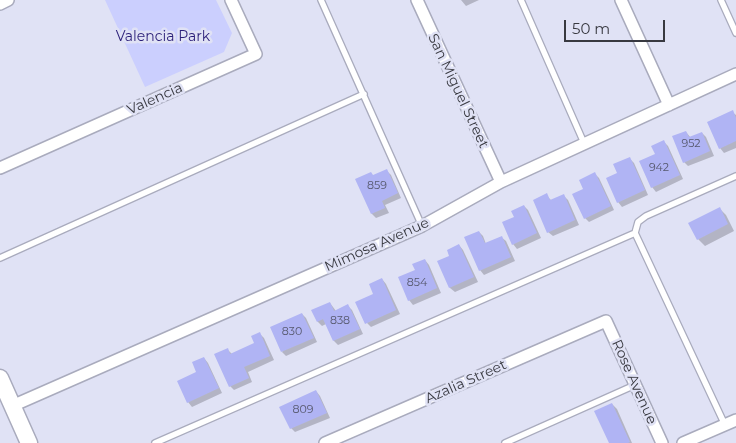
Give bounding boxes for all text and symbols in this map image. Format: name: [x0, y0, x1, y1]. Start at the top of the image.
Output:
scale bar: [566, 10, 667, 42]
text: 50 m: [572, 19, 610, 38]
park label: Valencia Park: [116, 29, 210, 45]
street label: San Miguel Street: [424, 31, 492, 151]
street label: Valencia: [125, 79, 185, 119]
house number: 952: [681, 137, 701, 151]
house number: 942: [649, 161, 669, 175]
house number: 859: [367, 179, 387, 193]
street label: Mimosa Avenue: [322, 214, 432, 276]
house number: 854: [407, 276, 427, 290]
house number: 838: [330, 314, 350, 328]
house number: 830: [282, 325, 302, 339]
street label: Rose Avenue: [608, 337, 660, 427]
street label: Azalia Street: [423, 357, 509, 407]
house number: 809: [293, 403, 313, 417]

